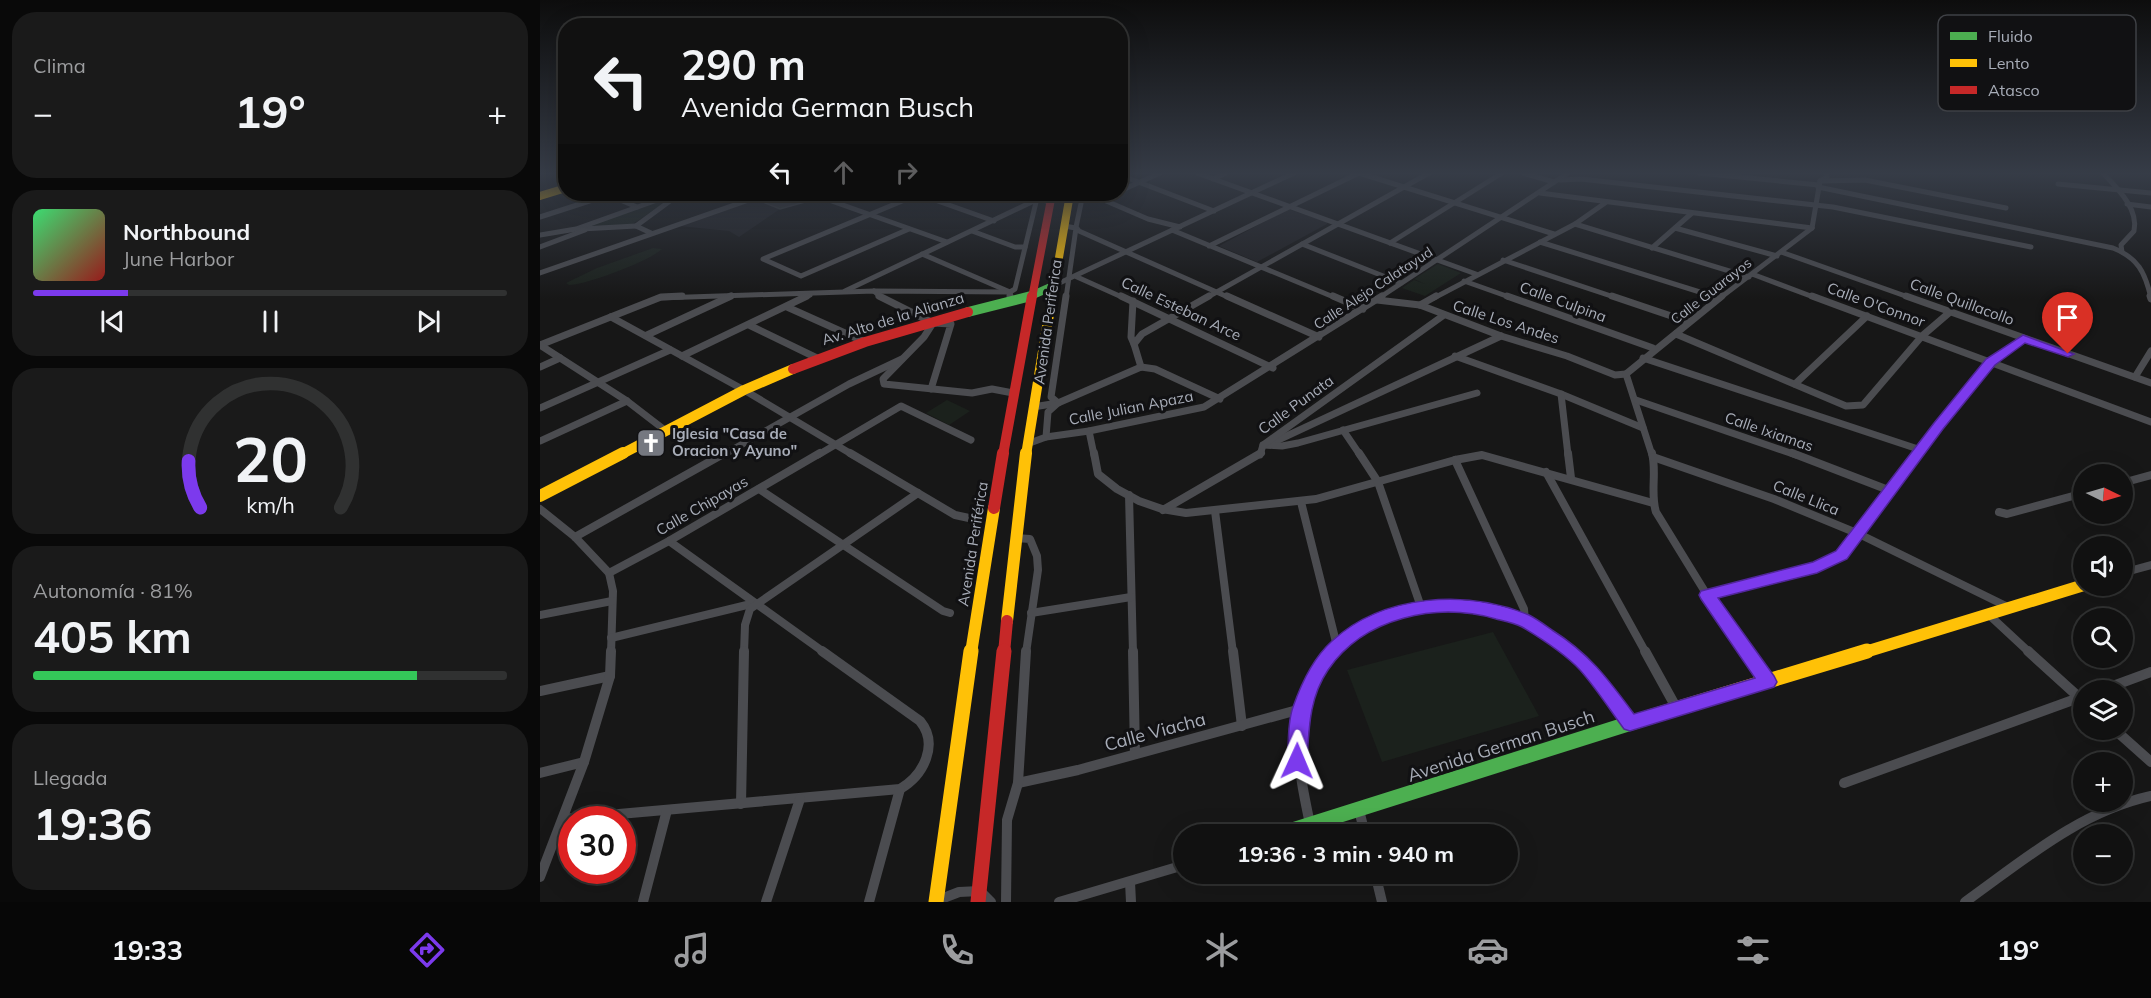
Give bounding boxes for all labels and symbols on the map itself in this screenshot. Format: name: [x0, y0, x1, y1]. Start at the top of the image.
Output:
legend: [1938, 15, 2136, 111]
text: Fluido: [1988, 26, 2033, 46]
text: Lento: [1988, 53, 2029, 73]
text: Atasco: [1988, 80, 2040, 100]
street label: Calle Alejo Calatayud: [1310, 243, 1436, 333]
street label: Calle Guarayos: [1667, 254, 1755, 328]
street label: Avenida Periferica: [1029, 258, 1066, 386]
street label: Calle Esteban Arce: [1118, 272, 1244, 345]
street label: Calle Quillacollo: [1907, 274, 2017, 329]
street label: Calle Culpina: [1517, 277, 1609, 326]
street label: Calle O'Connor: [1825, 278, 1928, 331]
street label: Av. Alto de la Alianza: [819, 288, 966, 349]
pin: [2042, 292, 2093, 354]
street label: Calle Los Andes: [1451, 295, 1562, 348]
street label: Calle Punata: [1254, 371, 1337, 438]
street label: Calle Julian Apaza: [1067, 386, 1195, 429]
street label: Calle Ixiamas: [1722, 408, 1816, 456]
place label: Iglesia "Casa de Oracion y Ayuno": [672, 424, 797, 460]
church icon: Iglesia "Casa de Oracion y Ayuno": [635, 427, 667, 459]
north arrow: [2073, 464, 2133, 524]
street label: Calle Chipayas: [652, 472, 751, 540]
street label: Calle Llica: [1770, 476, 1842, 519]
street label: Avenida Periférica: [953, 480, 992, 608]
street label: Avenida German Busch: [1404, 704, 1597, 787]
street label: Calle Viacha: [1102, 707, 1208, 756]
position arrow: [1265, 729, 1329, 793]
speed limit sign: 30: [558, 806, 636, 884]

